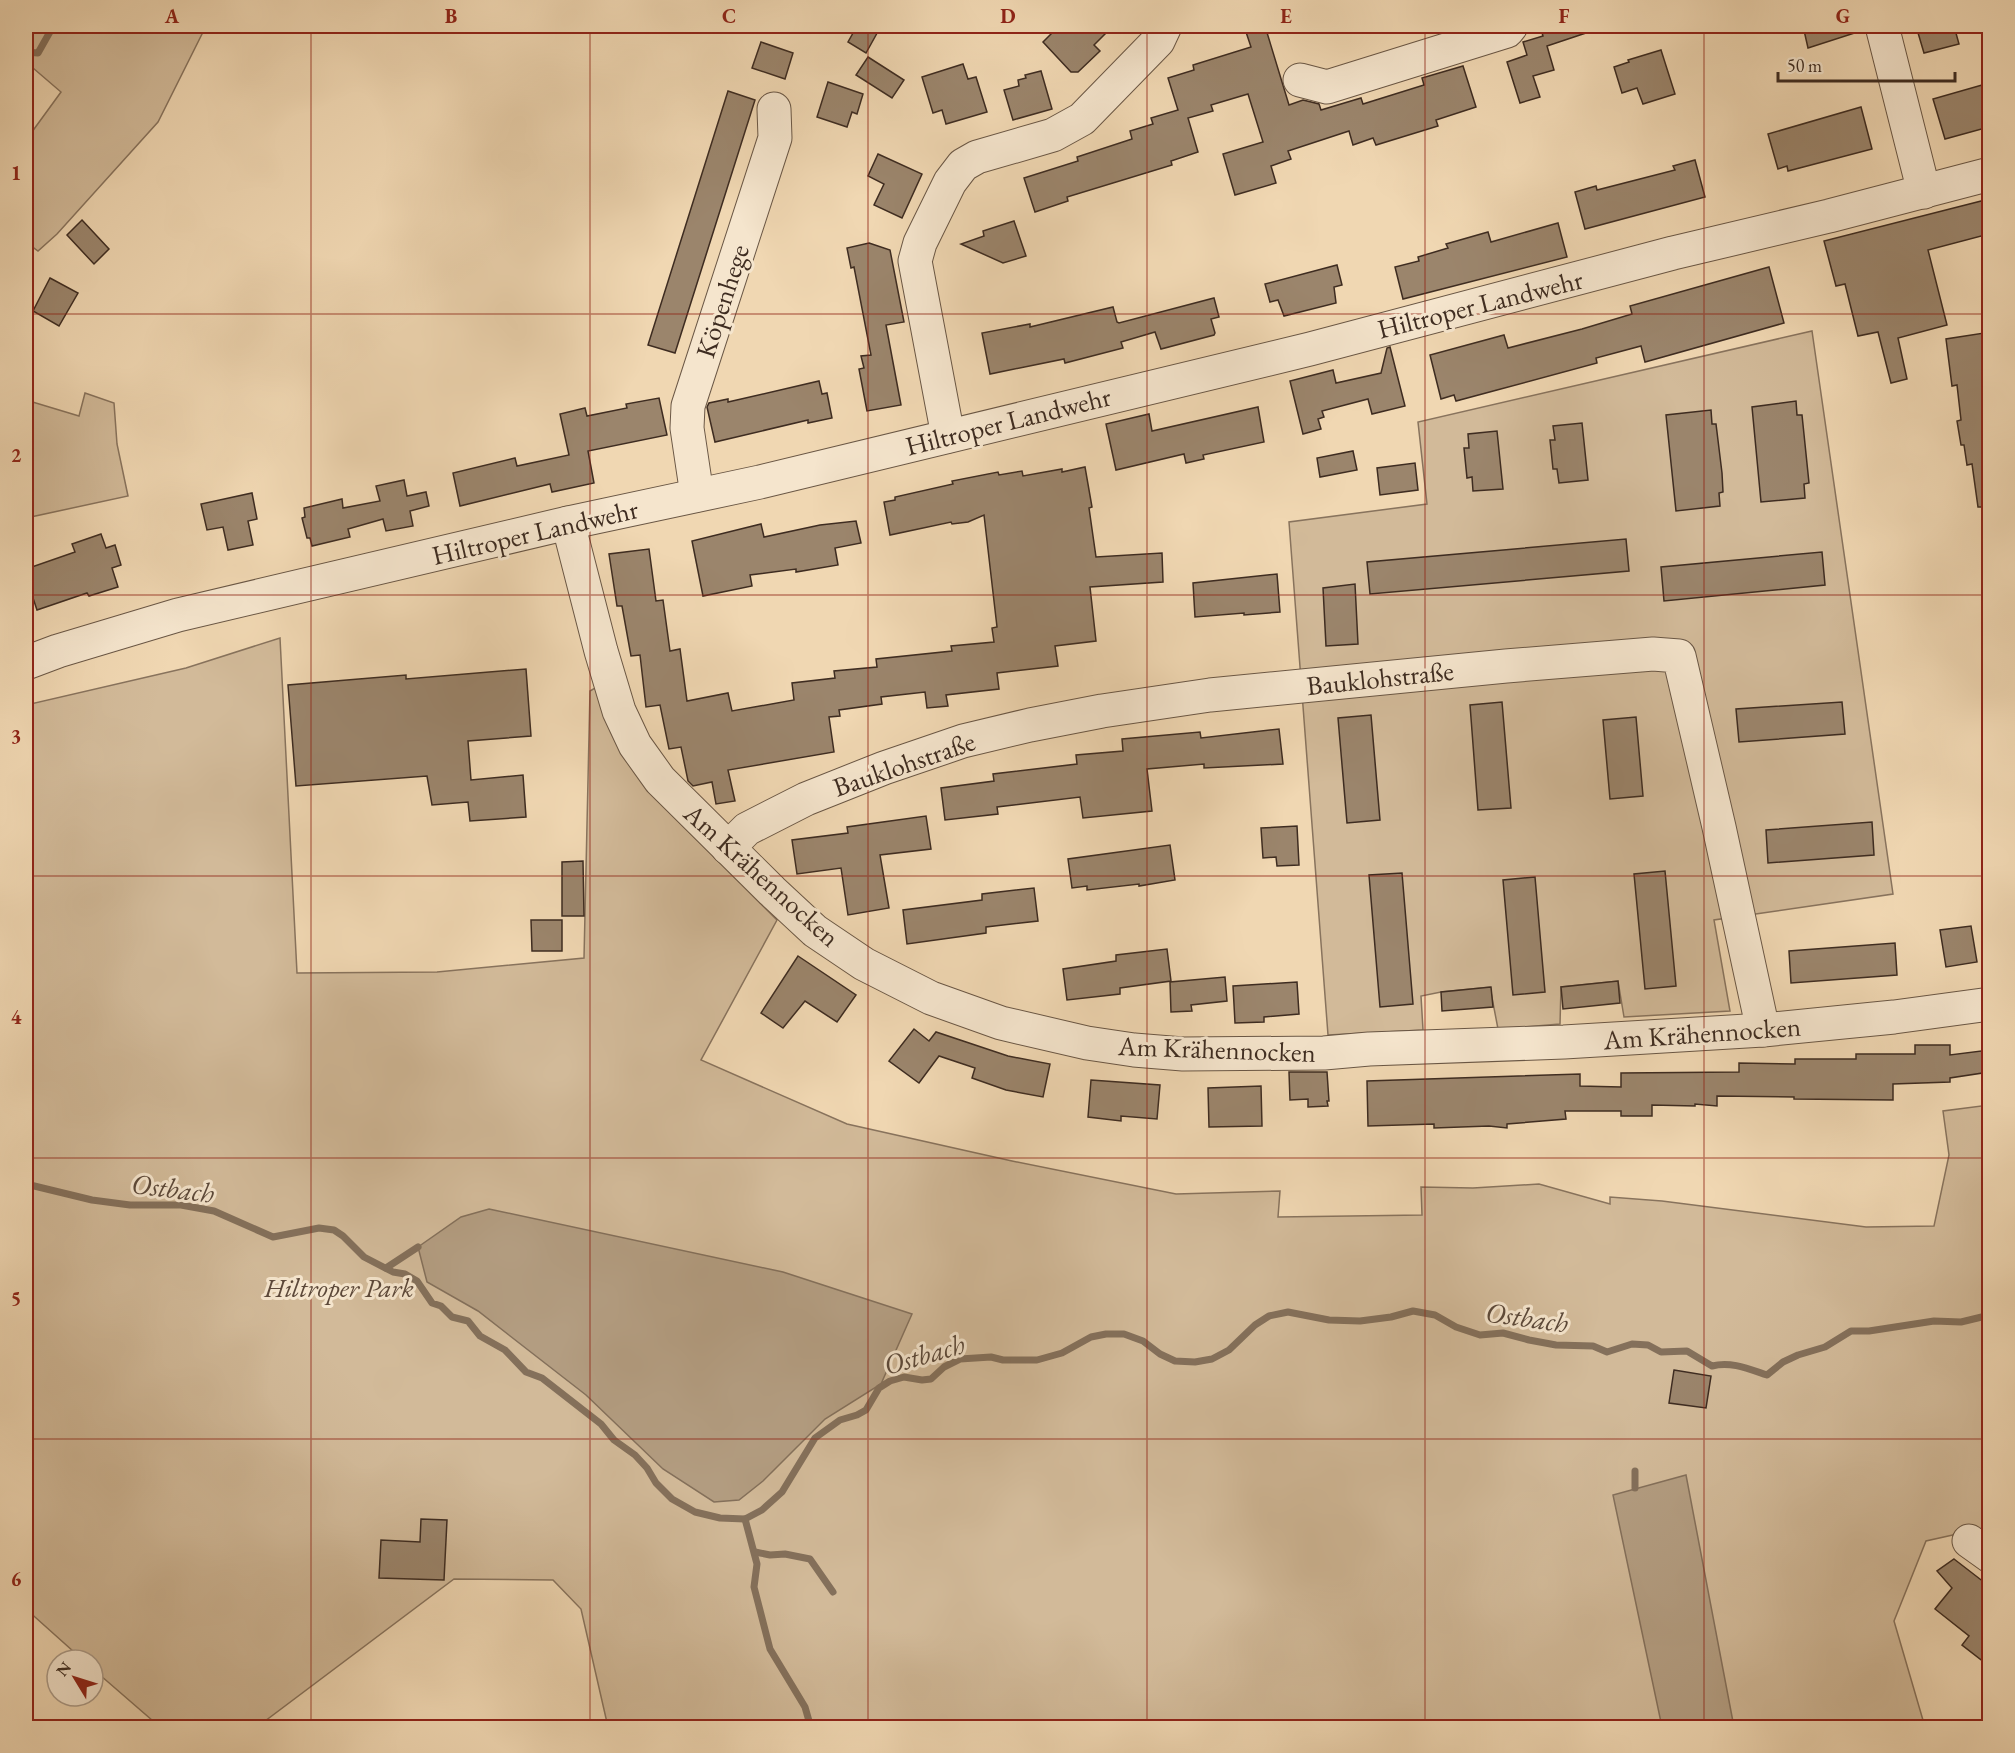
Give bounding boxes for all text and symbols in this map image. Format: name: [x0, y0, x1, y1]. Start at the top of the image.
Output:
text: A: [164, 3, 180, 29]
text: B: [445, 3, 457, 29]
text: C: [722, 3, 736, 29]
text: D: [1000, 3, 1016, 29]
text: E: [1280, 3, 1292, 29]
text: F: [1559, 3, 1570, 29]
text: G: [1836, 3, 1850, 29]
scale bar: [1778, 45, 1955, 83]
text: 50 m: [1787, 54, 1822, 77]
text: 1: [11, 160, 21, 186]
street label: Köpenhege: [687, 240, 757, 362]
street label: Hiltroper Landwehr: [1374, 262, 1586, 346]
street label: Hiltroper Landwehr: [902, 379, 1114, 463]
text: 2: [11, 442, 22, 468]
street label: Hiltroper Landwehr: [428, 491, 642, 573]
street label: Bauklohstraße: [1305, 653, 1455, 703]
text: 3: [11, 723, 21, 749]
street label: Bauklohstraße: [828, 723, 980, 805]
street label: Am Krähennocken: [676, 795, 847, 954]
text: 4: [11, 1004, 22, 1030]
street label: Am Krähennocken: [1601, 1009, 1802, 1057]
street label: Am Krähennocken: [1116, 1028, 1317, 1070]
water label: Ostbach: [130, 1165, 217, 1211]
park label: Hiltroper Park: [263, 1270, 414, 1305]
text: 5: [11, 1285, 21, 1311]
water label: Ostbach: [1483, 1293, 1571, 1341]
water label: Ostbach: [879, 1325, 969, 1383]
text: 6: [11, 1566, 22, 1592]
north arrow: [45, 1648, 105, 1708]
text: N: [51, 1657, 76, 1681]

